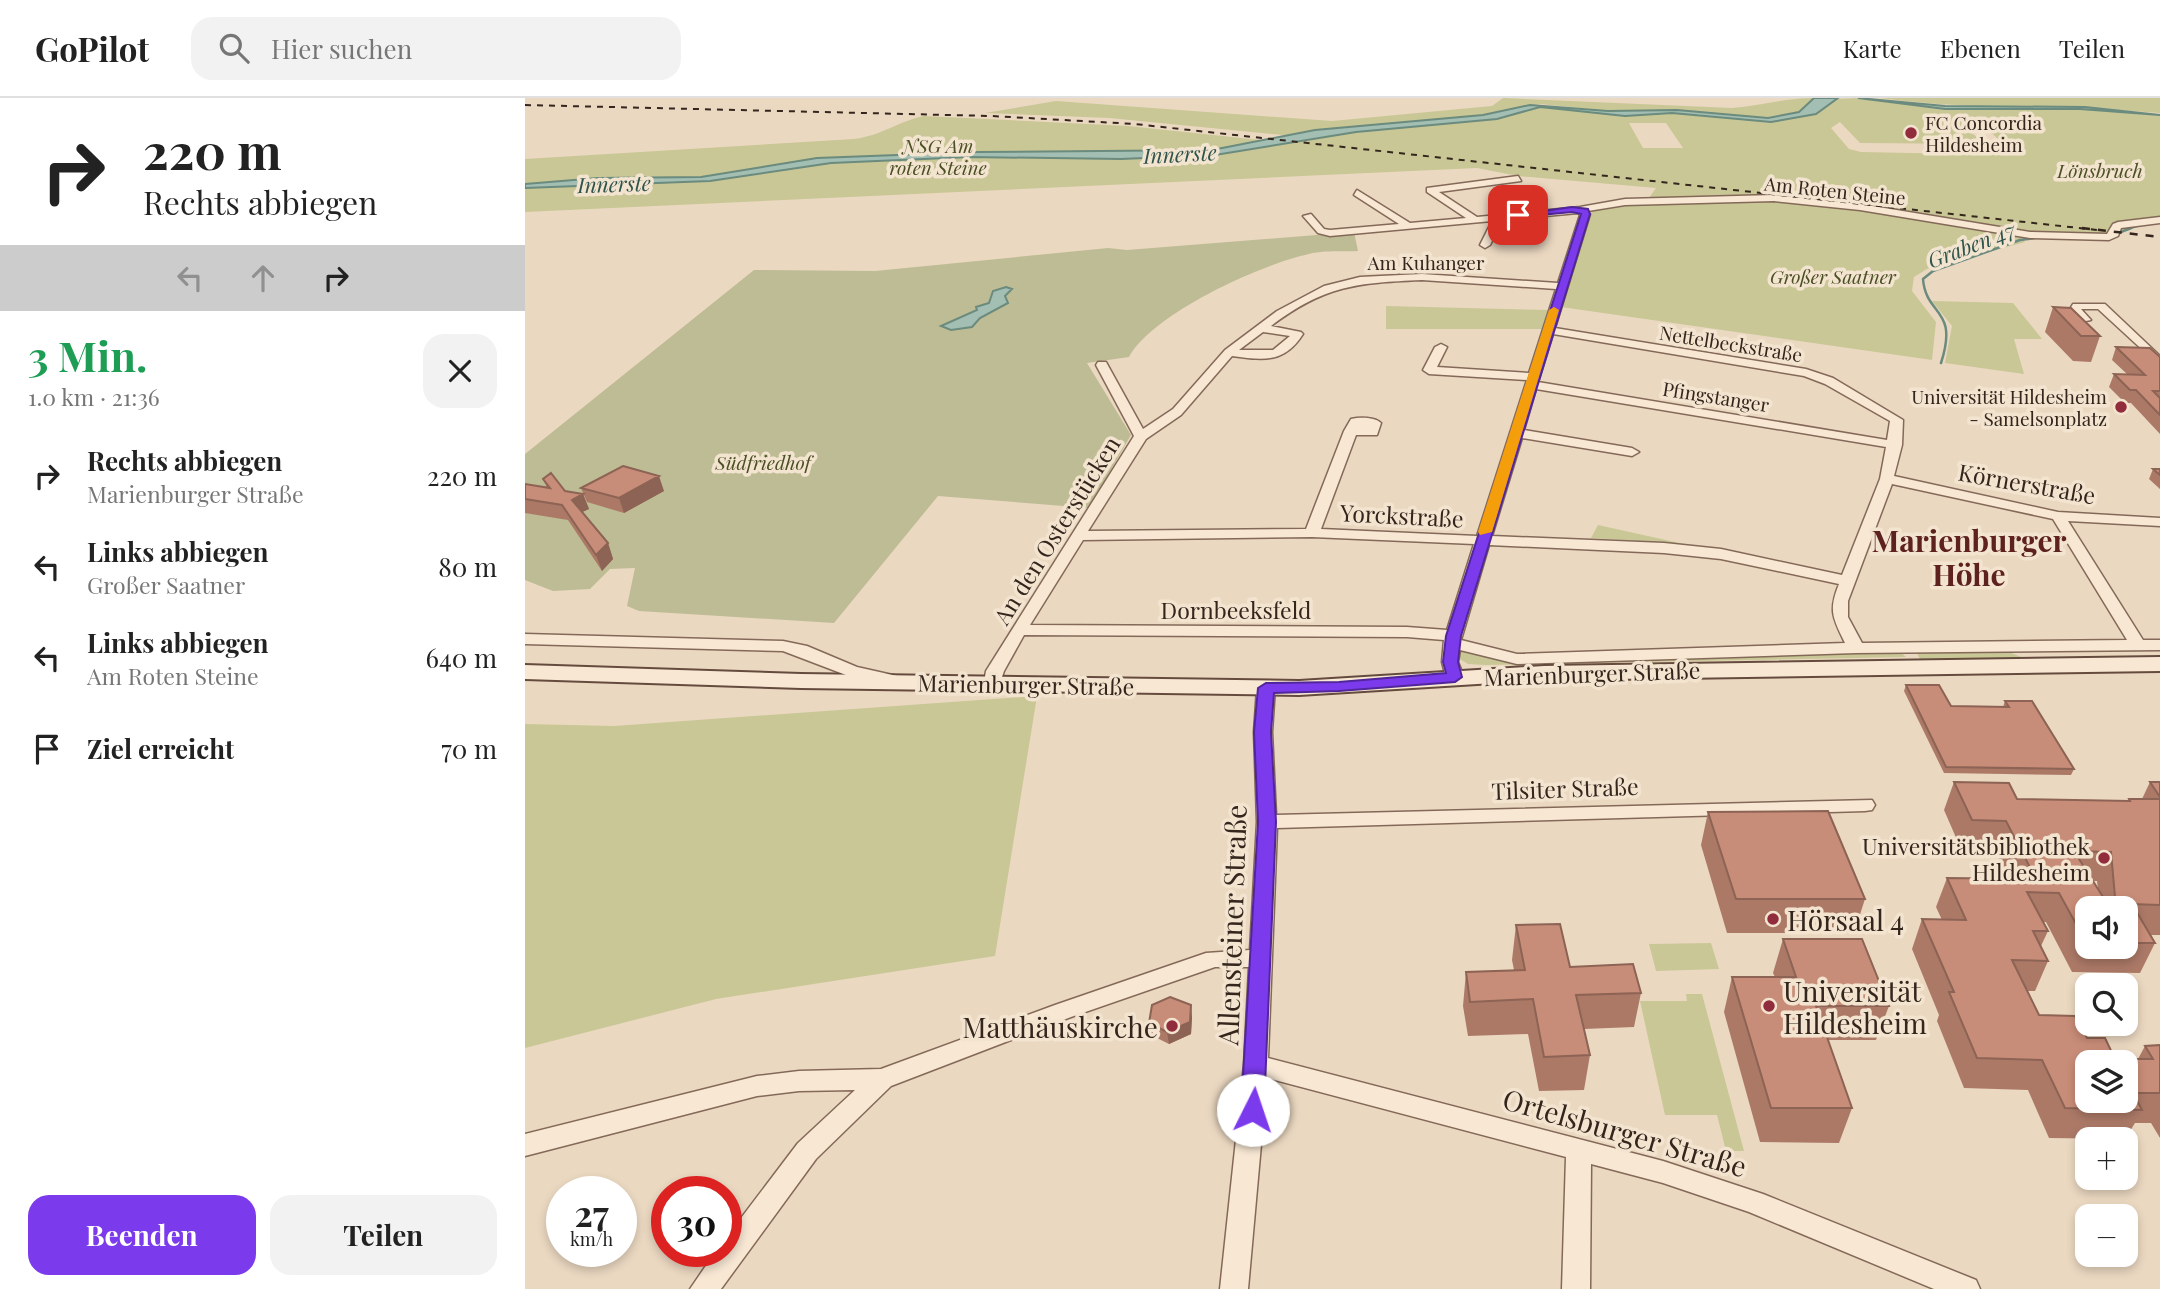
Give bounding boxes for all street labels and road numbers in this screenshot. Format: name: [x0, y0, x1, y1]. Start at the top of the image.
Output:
street label: Am Roten Steine: [1762, 170, 1907, 210]
street label: Am Kuhanger: [1367, 249, 1485, 275]
street label: Nettelbeckstraße: [1658, 319, 1804, 367]
street label: Pfingstanger: [1661, 375, 1772, 417]
street label: An den Osterstücken: [985, 430, 1127, 631]
street label: Körnerstraße: [1956, 456, 2098, 510]
street label: Yorckstraße: [1339, 496, 1464, 534]
street label: Dornbeeksfeld: [1161, 594, 1311, 625]
street label: Marienburger Straße: [1483, 654, 1701, 692]
street label: Marienburger Straße: [917, 667, 1135, 701]
street label: Tilsiter Straße: [1491, 770, 1639, 806]
street label: Allensteiner Straße: [1208, 804, 1254, 1047]
street label: Ortelsburger Straße: [1499, 1080, 1751, 1184]

